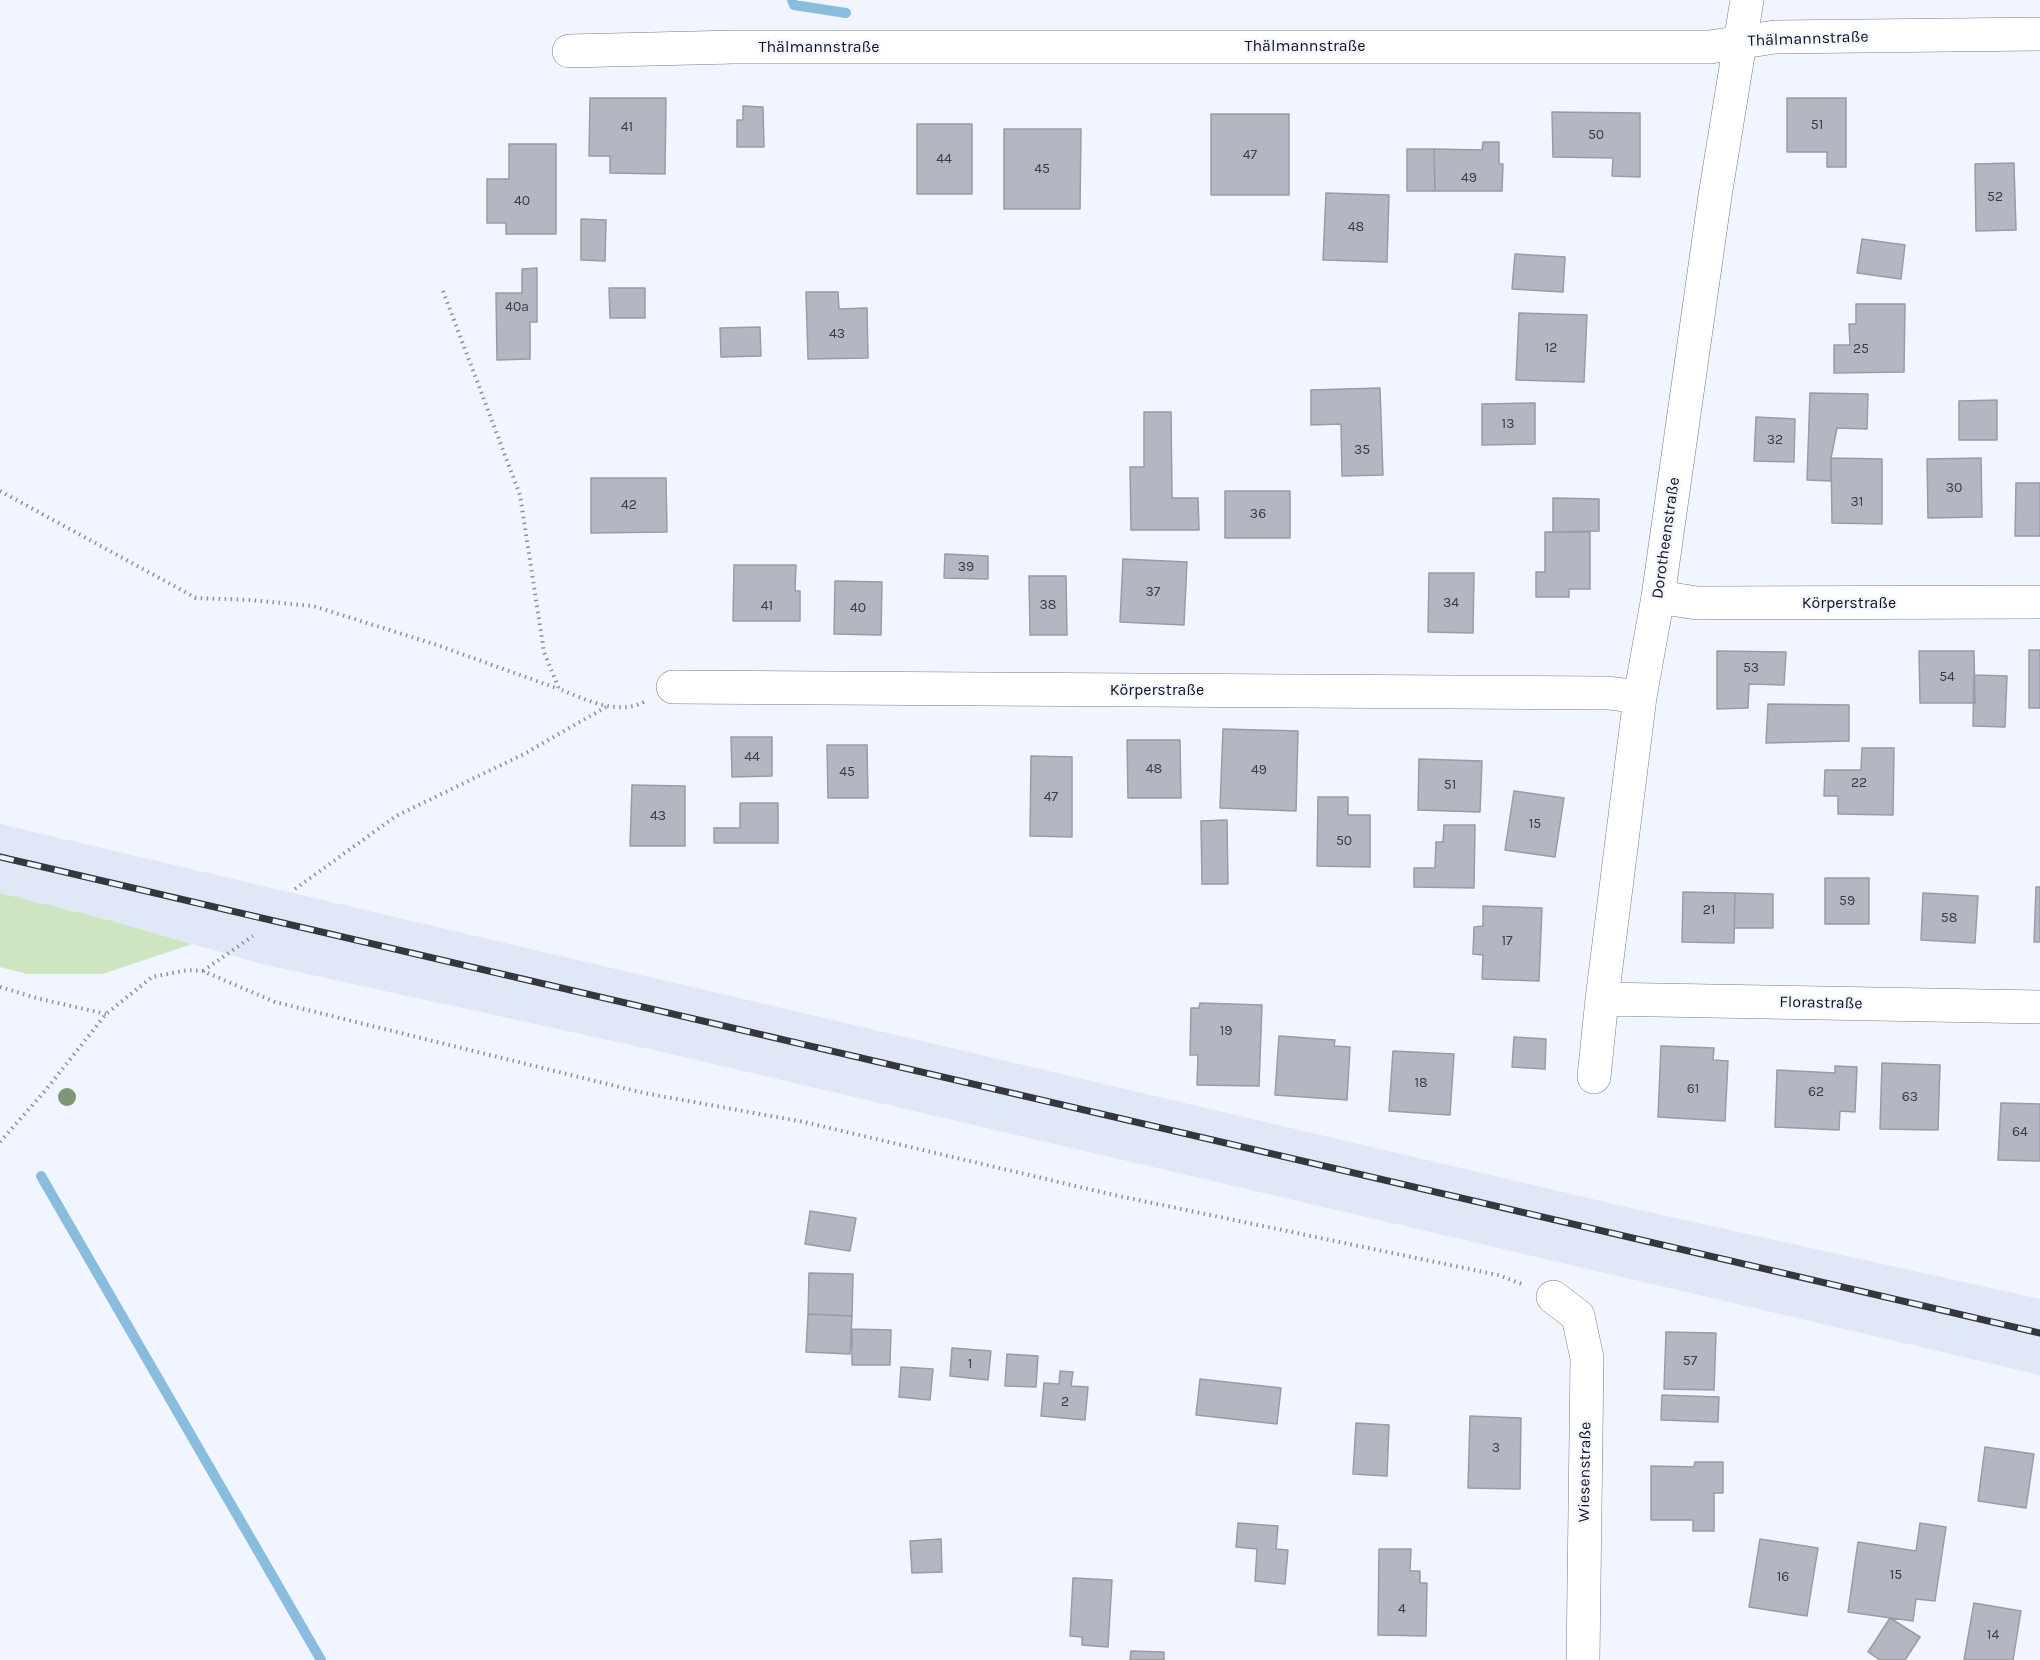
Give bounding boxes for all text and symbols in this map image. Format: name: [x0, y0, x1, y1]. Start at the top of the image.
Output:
street label: Thälmannstraße: [1747, 27, 1869, 51]
street label: Thälmannstraße: [1244, 36, 1366, 56]
street label: Thälmannstraße: [758, 37, 880, 57]
house number: 51: [1811, 117, 1823, 133]
house number: 41: [621, 119, 633, 135]
house number: 50: [1588, 127, 1604, 143]
house number: 47: [1243, 147, 1257, 163]
house number: 44: [936, 151, 952, 167]
house number: 45: [1034, 161, 1050, 177]
house number: 49: [1461, 170, 1477, 186]
house number: 52: [1987, 189, 2003, 205]
house number: 40: [514, 193, 530, 209]
house number: 48: [1348, 219, 1364, 235]
house number: 40a: [505, 299, 529, 315]
house number: 43: [829, 326, 845, 342]
house number: 12: [1545, 340, 1557, 356]
house number: 25: [1853, 341, 1869, 357]
house number: 13: [1502, 416, 1514, 432]
house number: 32: [1767, 432, 1783, 448]
house number: 35: [1354, 442, 1370, 458]
street label: Dorotheenstraße: [1648, 476, 1684, 600]
house number: 30: [1946, 480, 1962, 496]
house number: 31: [1851, 494, 1863, 510]
house number: 42: [621, 497, 637, 513]
house number: 36: [1250, 506, 1266, 522]
house number: 39: [958, 559, 974, 575]
house number: 37: [1146, 584, 1160, 600]
street label: Körperstraße: [1802, 593, 1896, 613]
house number: 34: [1443, 595, 1459, 611]
house number: 38: [1040, 597, 1056, 613]
house number: 41: [761, 598, 773, 614]
house number: 40: [850, 600, 866, 616]
house number: 53: [1743, 660, 1759, 676]
house number: 54: [1939, 669, 1955, 685]
street label: Körperstraße: [1110, 680, 1204, 700]
house number: 44: [744, 749, 760, 765]
house number: 48: [1146, 761, 1162, 777]
house number: 49: [1251, 762, 1267, 778]
house number: 45: [839, 764, 855, 780]
house number: 22: [1851, 775, 1867, 791]
house number: 51: [1444, 777, 1456, 793]
house number: 47: [1044, 789, 1058, 805]
house number: 43: [650, 808, 666, 824]
house number: 15: [1529, 816, 1541, 832]
house number: 50: [1336, 833, 1352, 849]
house number: 59: [1839, 893, 1855, 909]
house number: 21: [1703, 902, 1715, 918]
house number: 58: [1941, 910, 1957, 926]
house number: 17: [1501, 933, 1513, 949]
street label: Florastraße: [1779, 993, 1863, 1013]
house number: 19: [1220, 1023, 1232, 1039]
house number: 18: [1414, 1075, 1428, 1091]
house number: 61: [1687, 1081, 1699, 1097]
house number: 62: [1808, 1084, 1824, 1100]
house number: 63: [1902, 1089, 1918, 1105]
house number: 64: [2012, 1124, 2028, 1140]
house number: 57: [1683, 1353, 1697, 1369]
house number: 1: [968, 1356, 972, 1372]
house number: 2: [1061, 1394, 1069, 1410]
street label: Wiesenstraße: [1575, 1422, 1595, 1522]
house number: 3: [1492, 1440, 1500, 1456]
house number: 15: [1890, 1567, 1902, 1583]
house number: 16: [1777, 1569, 1789, 1585]
house number: 4: [1398, 1601, 1406, 1617]
house number: 14: [1987, 1627, 1999, 1643]

